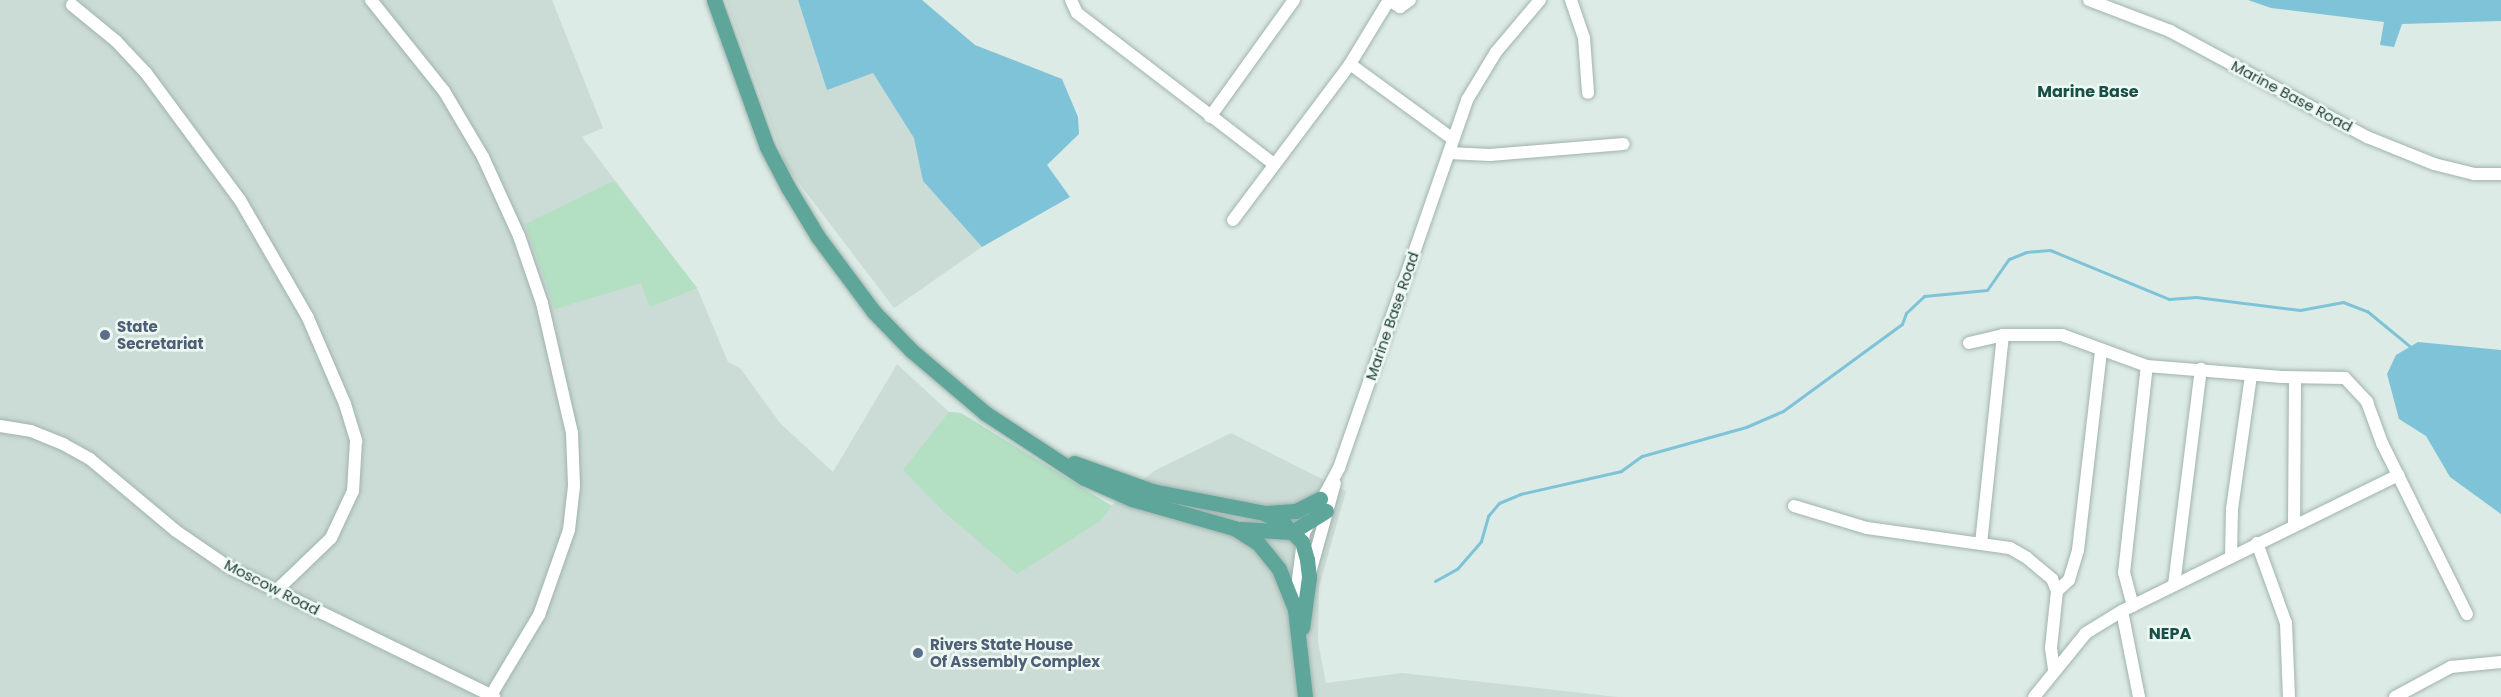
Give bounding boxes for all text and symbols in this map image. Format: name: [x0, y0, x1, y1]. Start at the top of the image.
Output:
street label: Marine Base Road: [2228, 56, 2356, 136]
district label: Marine Base: [2037, 82, 2139, 102]
street label: Marine Base Road: [1362, 249, 1422, 383]
place label: State Secretariat: [117, 317, 204, 352]
marker: State Secretariat: [98, 328, 112, 342]
street label: Moscow Road: [221, 555, 323, 619]
district label: NEPA: [2149, 624, 2191, 644]
place label: Rivers State House Of Assembly Complex: [930, 635, 1100, 670]
marker: Rivers State House Of Assembly Complex: [911, 646, 925, 660]

